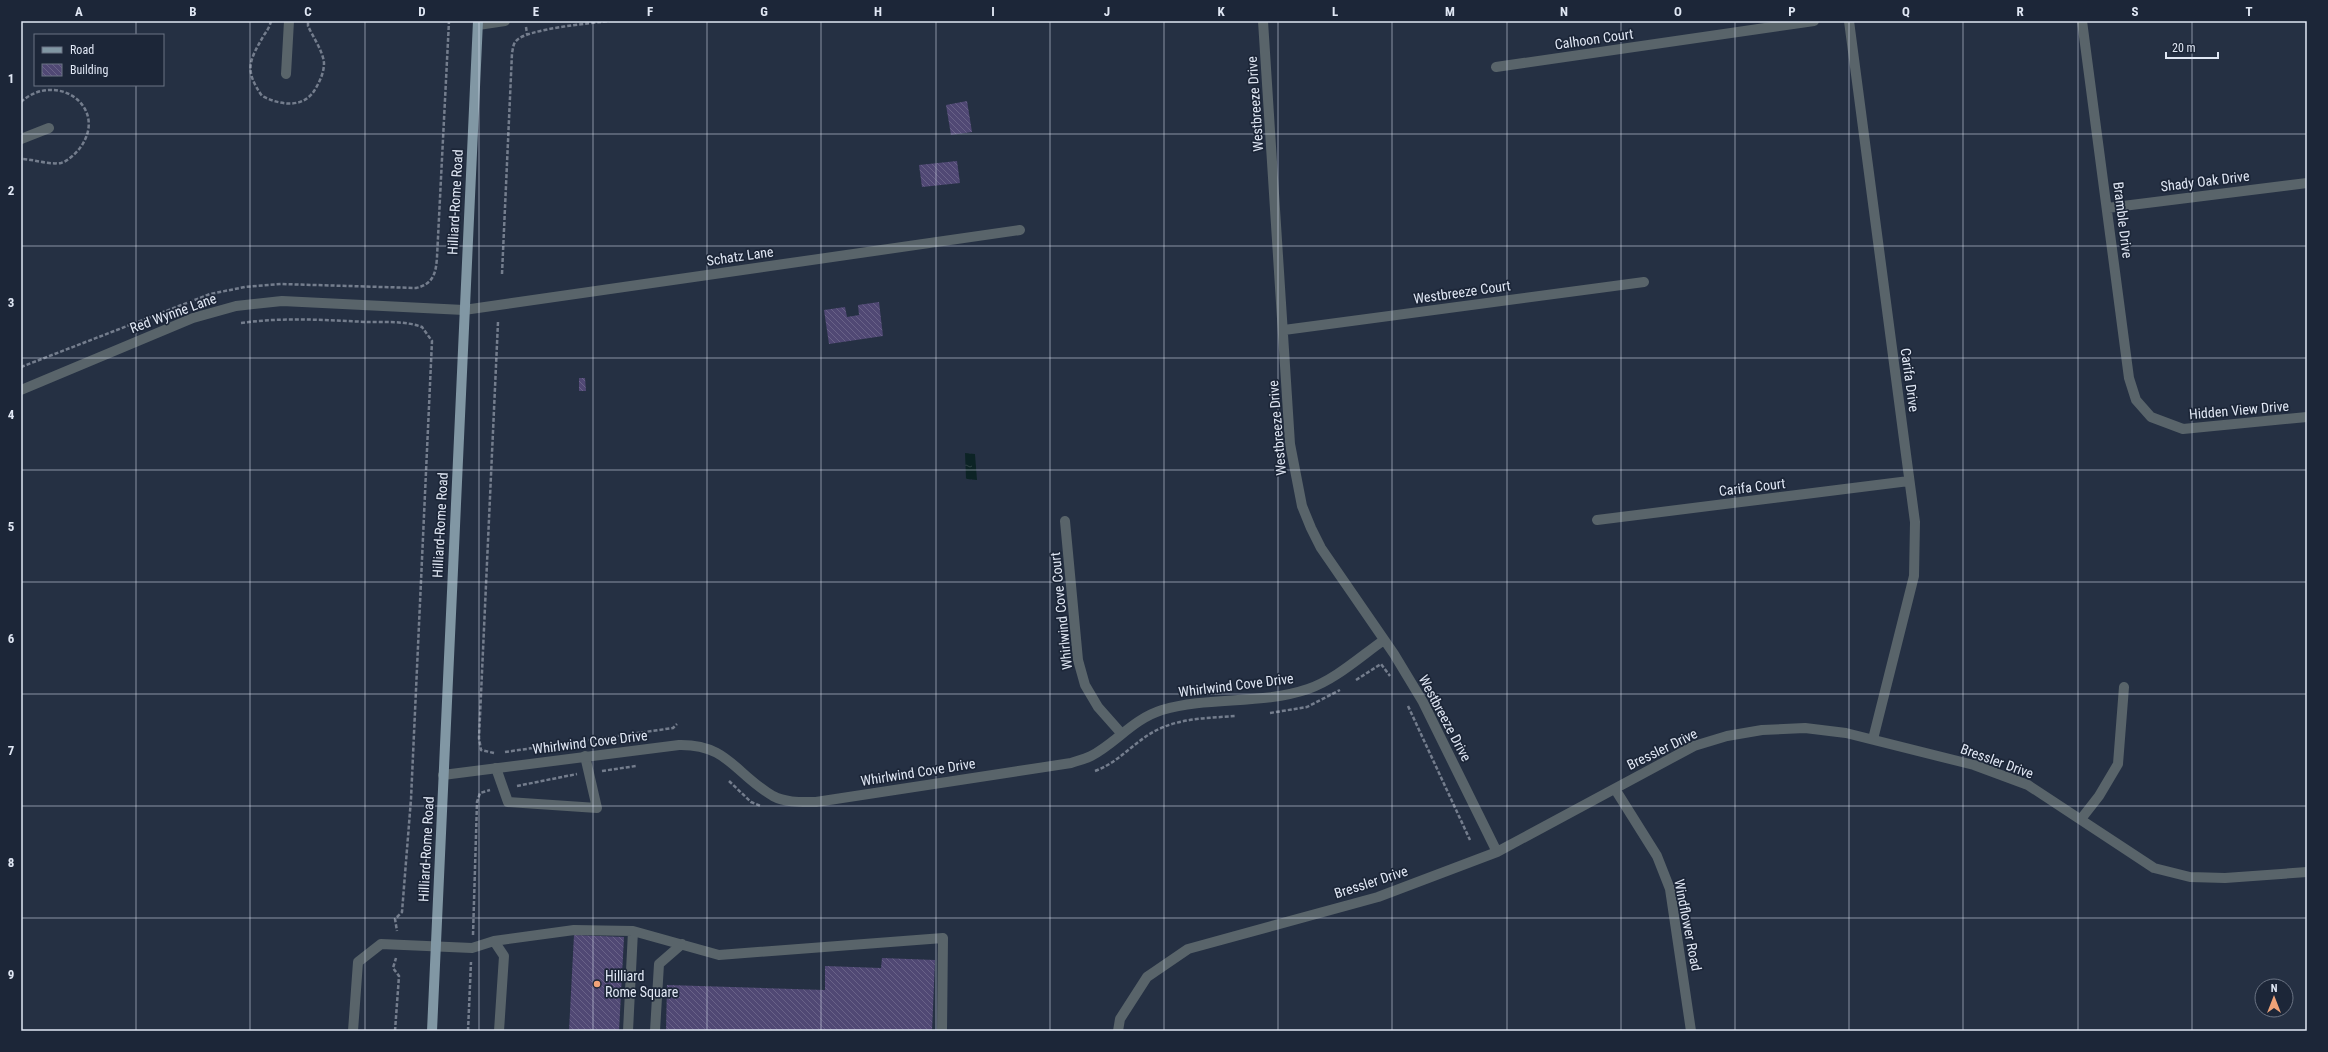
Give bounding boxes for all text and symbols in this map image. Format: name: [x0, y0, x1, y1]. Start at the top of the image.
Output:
text: A: [75, 4, 83, 19]
text: B: [189, 4, 197, 19]
text: C: [304, 4, 312, 19]
text: D: [418, 4, 426, 19]
text: E: [533, 4, 540, 19]
text: F: [647, 4, 653, 19]
text: G: [760, 4, 768, 19]
text: H: [874, 4, 882, 19]
text: I: [991, 4, 995, 19]
text: J: [1104, 4, 1110, 19]
text: K: [1217, 4, 1225, 19]
text: L: [1332, 4, 1338, 19]
text: M: [1445, 4, 1455, 19]
text: N: [1560, 4, 1568, 19]
text: O: [1674, 4, 1682, 19]
text: P: [1788, 4, 1796, 19]
text: Q: [1902, 4, 1910, 19]
text: R: [2016, 4, 2024, 19]
text: S: [2131, 4, 2139, 19]
text: T: [2245, 4, 2253, 19]
street label: Calhoon Court: [1554, 26, 1634, 52]
legend: [34, 34, 164, 86]
scale bar: [2166, 34, 2218, 60]
text: 20 m: [2172, 41, 2196, 55]
text: Road: [70, 43, 94, 57]
street label: Westbreeze Drive: [1244, 55, 1266, 152]
text: Building: [70, 63, 108, 77]
text: 1: [8, 71, 14, 86]
street label: Hilliard-Rome Road: [444, 149, 466, 255]
street label: Shady Oak Drive: [2160, 168, 2251, 194]
street label: Bramble Drive: [2110, 181, 2136, 259]
text: 2: [8, 183, 15, 198]
street label: Schatz Lane: [706, 243, 775, 269]
street label: Westbreeze Court: [1412, 277, 1512, 307]
street label: Red Wynne Lane: [128, 290, 219, 336]
text: 3: [8, 295, 14, 310]
street label: Carifa Drive: [1898, 347, 1922, 413]
street label: Westbreeze Drive: [1265, 379, 1289, 476]
street label: Hidden View Drive: [2188, 398, 2290, 422]
text: 4: [8, 407, 15, 422]
street label: Hilliard-Rome Road: [429, 472, 451, 578]
street label: Carifa Court: [1718, 475, 1786, 499]
text: 5: [8, 519, 15, 534]
street label: Whirlwind Cove Court: [1047, 551, 1075, 671]
text: 6: [8, 631, 15, 646]
street label: Whirlwind Cove Drive: [1178, 670, 1295, 700]
street label: Westbreeze Drive: [1416, 672, 1475, 764]
street label: Bressler Drive: [1624, 725, 1700, 773]
street label: Whirlwind Cove Drive: [532, 727, 649, 757]
street label: Bressler Drive: [1958, 740, 2036, 782]
text: 7: [8, 743, 15, 758]
street label: Whirlwind Cove Drive: [860, 755, 977, 789]
street label: Hilliard-Rome Road: [415, 796, 437, 902]
text: 8: [8, 855, 14, 870]
street label: Bressler Drive: [1332, 862, 1410, 901]
street label: Windflower Road: [1671, 878, 1705, 972]
text: 9: [8, 967, 14, 982]
place label: Hilliard Rome Square: [605, 968, 679, 1000]
north arrow: [2254, 978, 2294, 1018]
marker: Hilliard Rome Square: [592, 979, 602, 989]
text: N: [2271, 982, 2278, 995]

